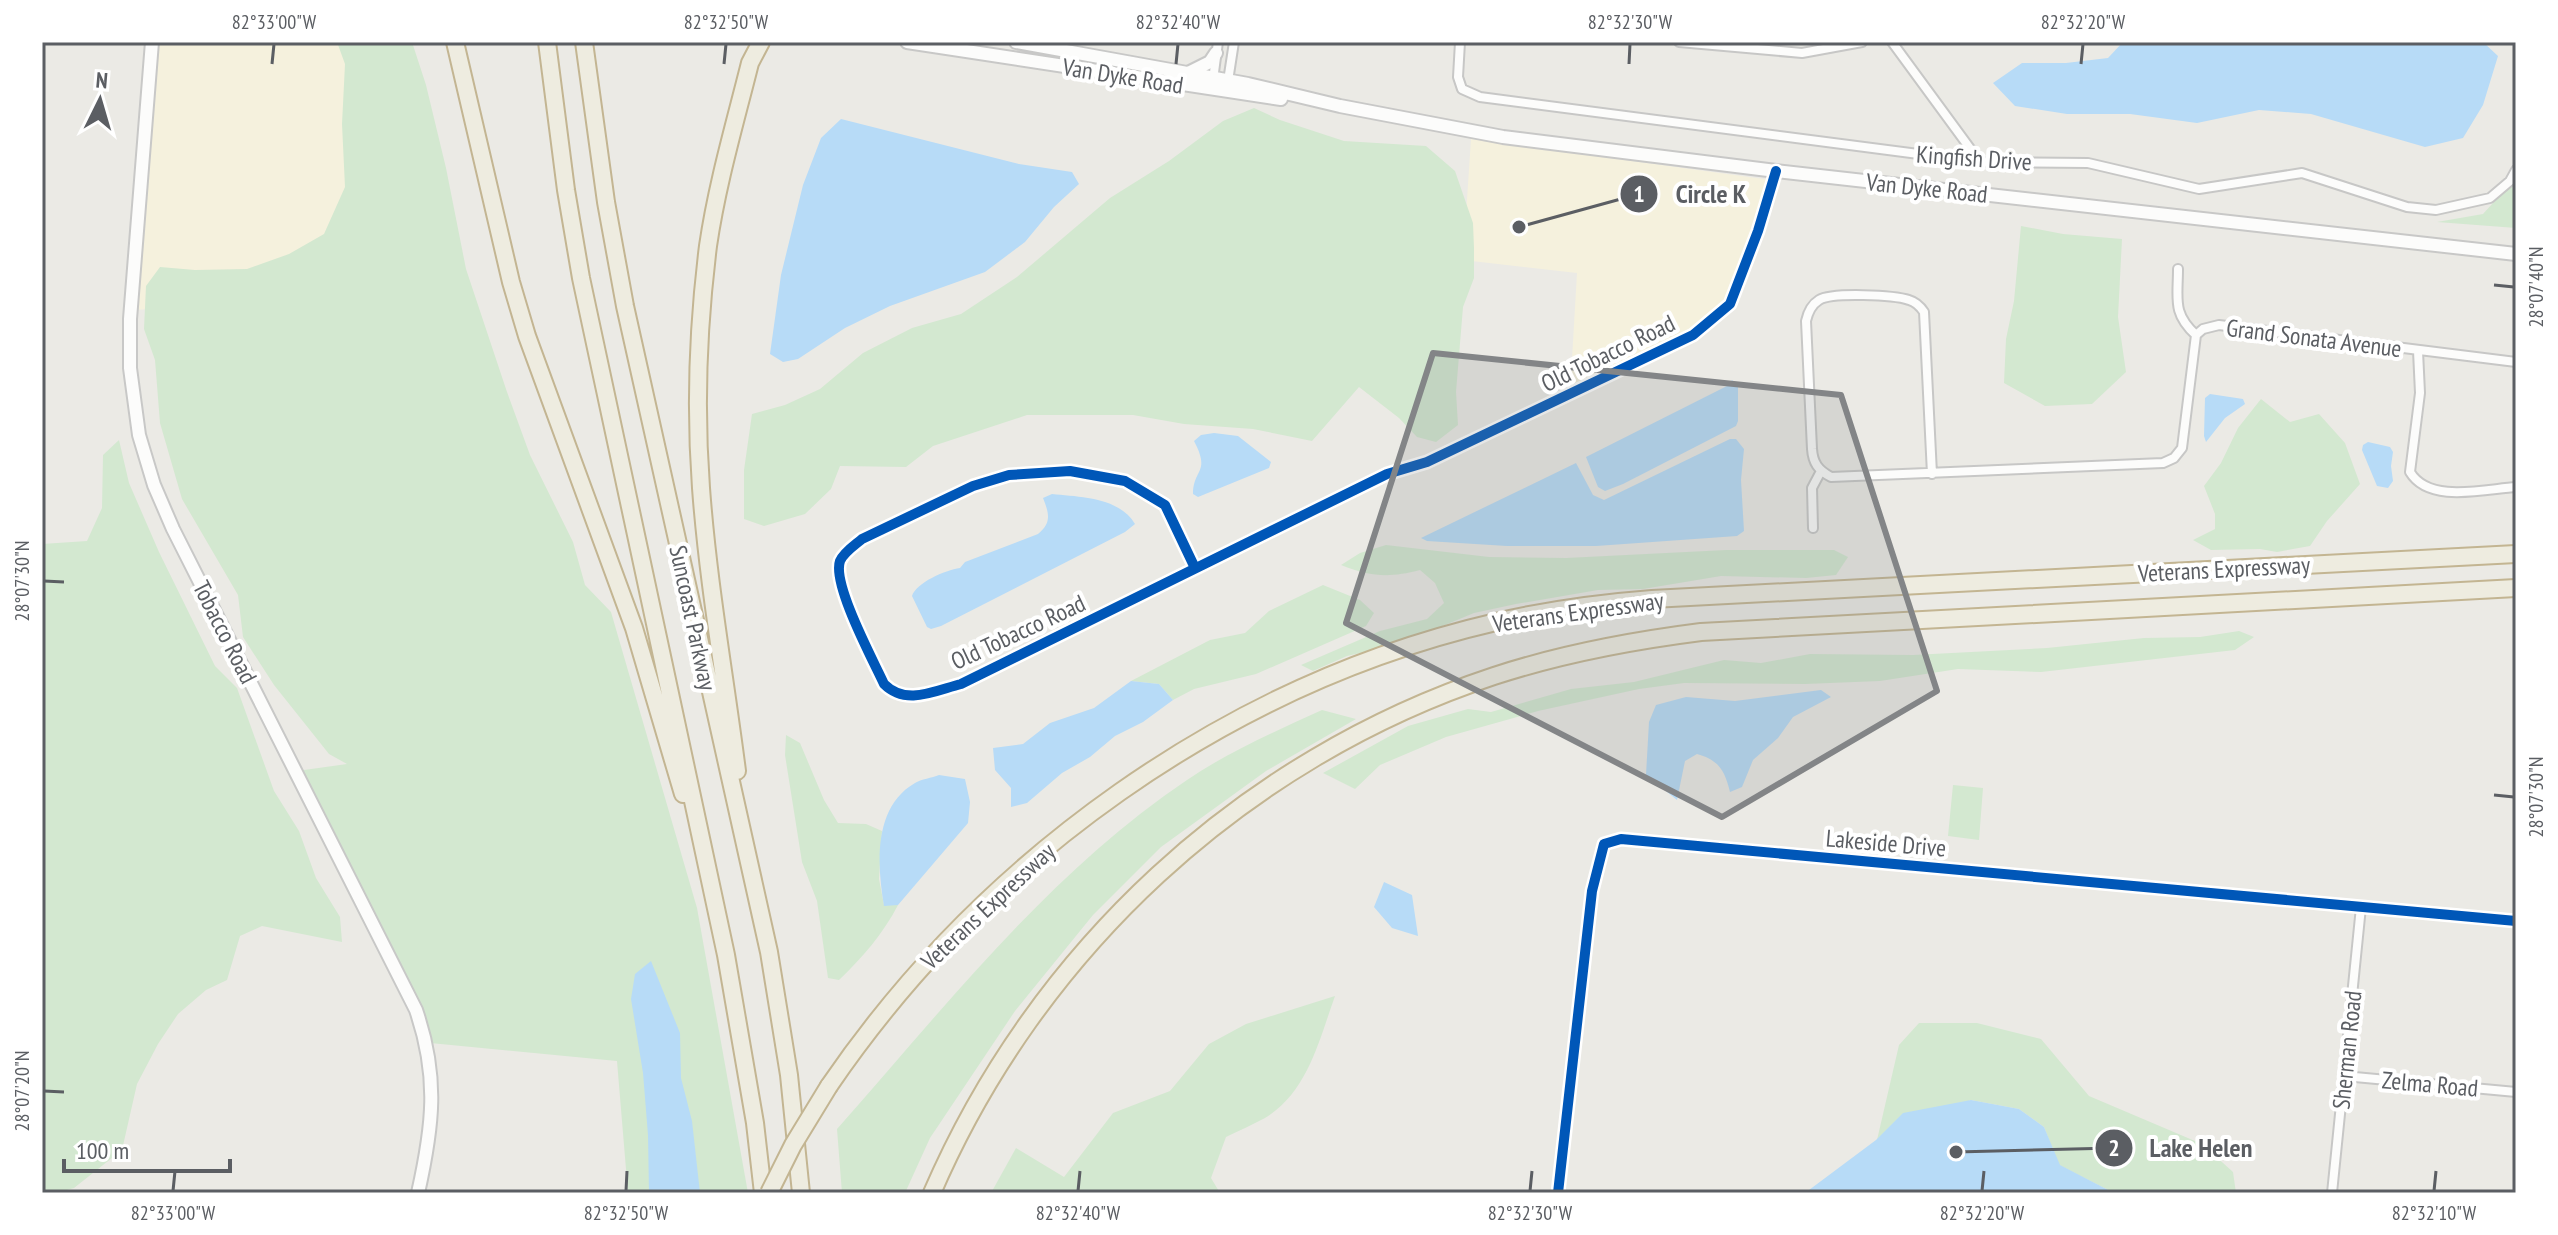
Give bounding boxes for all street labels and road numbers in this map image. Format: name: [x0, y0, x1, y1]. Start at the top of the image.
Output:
street label: Van Dyke Road: [1059, 51, 1186, 101]
street label: Kingfish Drive: [1915, 138, 2033, 178]
street label: Van Dyke Road: [1864, 166, 1989, 210]
street label: Old Tobacco Road: [1536, 307, 1680, 399]
street label: Grand Sonata Avenue: [2225, 312, 2403, 364]
street label: Suncoast Parkway: [662, 543, 724, 693]
street label: Veterans Expressway: [2136, 549, 2311, 589]
street label: Tobacco Road: [186, 575, 264, 689]
street label: Veterans Expressway: [1490, 585, 1665, 639]
street label: Old Tobacco Road: [946, 587, 1090, 677]
street label: Lakeside Drive: [1825, 822, 1947, 864]
street label: Veterans Expressway: [914, 836, 1062, 977]
street label: Sherman Road: [2325, 989, 2369, 1111]
street label: Zelma Road: [2381, 1064, 2479, 1104]

